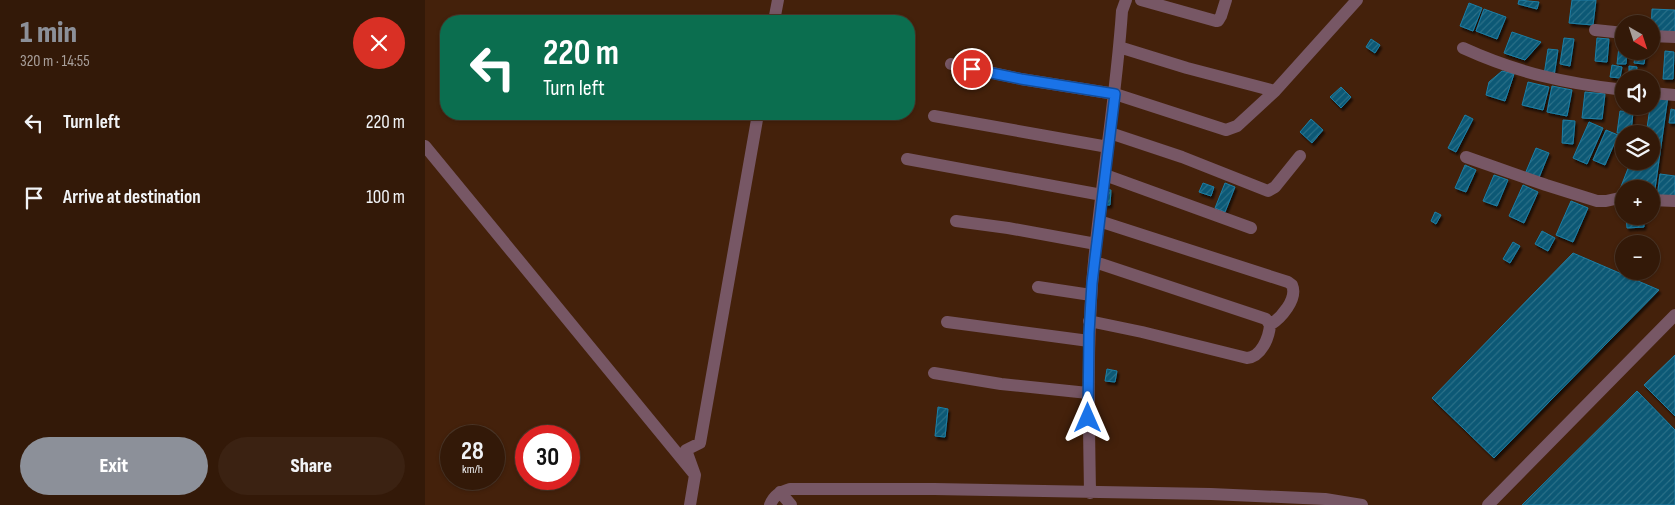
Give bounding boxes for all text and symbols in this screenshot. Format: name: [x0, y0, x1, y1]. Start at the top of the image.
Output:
text: 1 min: [20, 15, 77, 51]
north arrow: [1615, 15, 1660, 60]
map controls: [1615, 15, 1660, 280]
button: close: [353, 17, 405, 69]
text: 220 m: [543, 32, 619, 75]
icon: left: [460, 35, 525, 100]
pin: [951, 48, 993, 90]
text: 320 m · 14:55: [20, 52, 90, 71]
icon: arrive: [958, 55, 986, 83]
button: sound: [1615, 70, 1660, 115]
text: Turn left: [543, 75, 605, 102]
icon: left: [20, 109, 48, 137]
text: Turn left: [63, 111, 120, 134]
text: 220 m: [366, 111, 405, 134]
button: layers: [1615, 125, 1660, 170]
button: +: [1615, 180, 1660, 225]
icon: arrive: [20, 184, 48, 212]
text: Arrive at destination: [63, 186, 201, 209]
text: 100 m: [366, 186, 405, 209]
button: −: [1615, 235, 1660, 280]
position arrow: [1061, 391, 1113, 443]
speed limit sign: 30: [515, 425, 580, 490]
text: 28: [461, 436, 484, 467]
button: Exit: [20, 437, 208, 495]
button: Share: [218, 437, 405, 495]
text: km/h: [462, 462, 483, 477]

